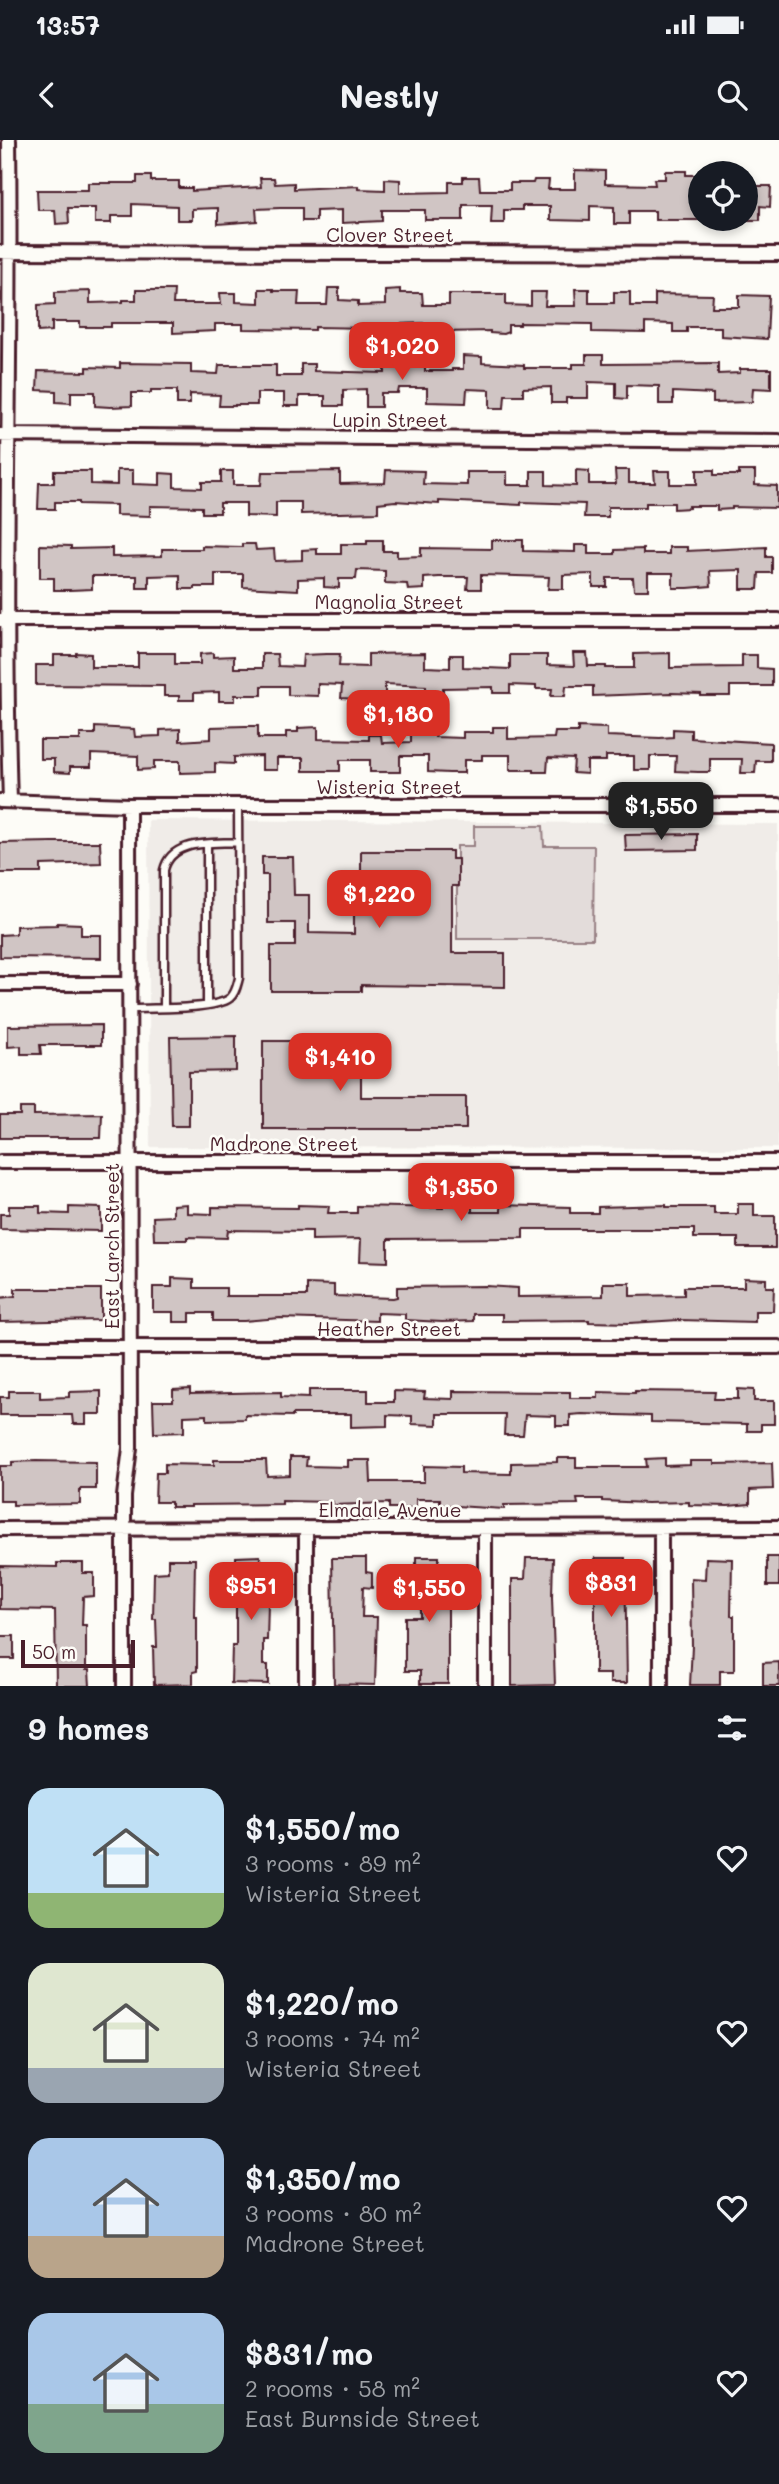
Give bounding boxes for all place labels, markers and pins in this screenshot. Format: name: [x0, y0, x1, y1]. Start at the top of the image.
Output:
pin: $1,020: [345, 322, 459, 382]
pin: $1,180: [341, 690, 455, 750]
pin: $1,550: [604, 782, 718, 842]
pin: $1,220: [322, 870, 436, 930]
pin: $1,410: [283, 1034, 397, 1093]
pin: $1,350: [404, 1164, 518, 1223]
pin: $831: [570, 1560, 652, 1619]
pin: $951: [210, 1562, 292, 1622]
pin: $1,550: [372, 1564, 486, 1624]

